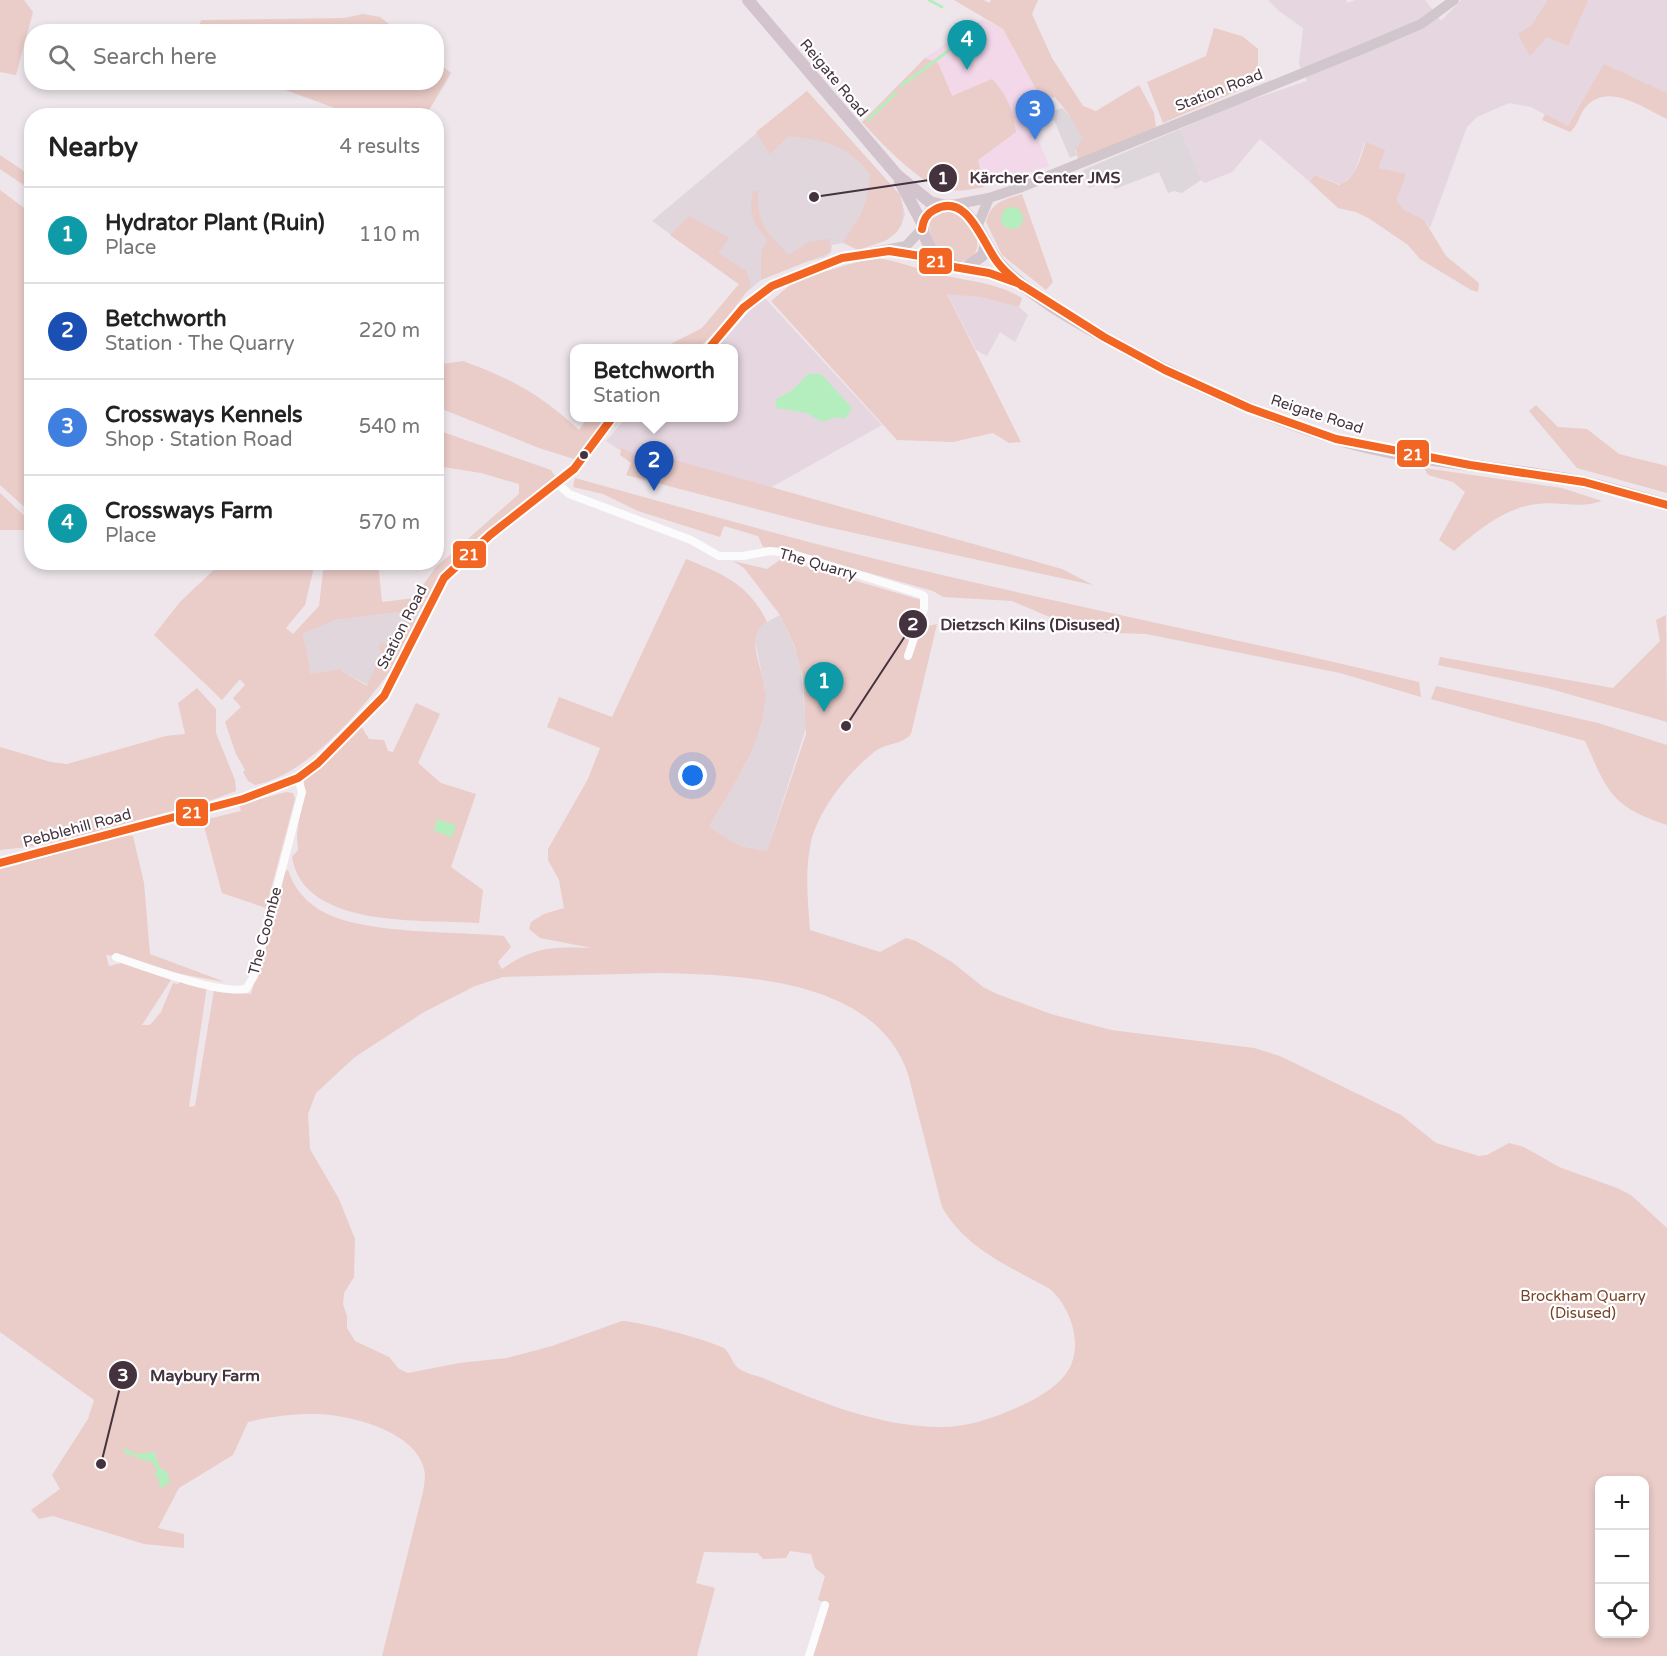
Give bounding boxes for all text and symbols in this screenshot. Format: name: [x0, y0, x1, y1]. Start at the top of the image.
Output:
pin: 4: [948, 20, 986, 70]
search box: [24, 24, 444, 90]
street label: Reigate Road: [796, 35, 872, 121]
icon: search: [45, 41, 78, 74]
text: Search here: [93, 44, 217, 70]
street label: Station Road: [1173, 65, 1265, 115]
pin: 3: [1016, 90, 1054, 140]
text: Nearby: [48, 132, 138, 163]
text: 4 results: [340, 135, 420, 159]
callout: Kärcher Center JMS: [928, 161, 1133, 195]
text: 1: [937, 167, 949, 189]
text: Kärcher Center JMS: [970, 168, 1121, 188]
text: Hydrator Plant (Ruin): [105, 210, 325, 236]
text: 1: [61, 223, 74, 247]
text: 110 m: [359, 223, 420, 247]
text: Place: [105, 236, 156, 260]
line badge: 21: [918, 247, 953, 275]
text: 21: [926, 252, 946, 272]
text: Betchworth: [105, 306, 227, 332]
text: 2: [61, 319, 74, 343]
text: 220 m: [359, 319, 420, 343]
text: Station · The Quarry: [105, 332, 294, 356]
popup: [570, 344, 738, 422]
text: Betchworth: [593, 358, 715, 384]
text: Station: [593, 384, 661, 408]
street label: Reigate Road: [1268, 391, 1366, 437]
text: Crossways Kennels: [105, 402, 303, 428]
text: 3: [61, 415, 74, 439]
text: 540 m: [359, 415, 420, 439]
text: Shop · Station Road: [105, 428, 293, 452]
line badge: 21: [1396, 439, 1430, 468]
pin: 2: [634, 442, 674, 491]
text: 21: [1403, 445, 1423, 465]
unlabelled marker: [578, 449, 590, 461]
text: Crossways Farm: [105, 498, 273, 524]
text: 4: [61, 511, 74, 535]
text: 570 m: [359, 511, 420, 535]
text: Place: [105, 524, 156, 548]
line badge: 21: [452, 540, 487, 569]
street label: The Quarry: [777, 544, 859, 584]
text: 21: [459, 545, 479, 565]
street label: Station Road: [373, 582, 431, 672]
callout: Dietzsch Kilns (Disused): [898, 607, 1132, 641]
text: 2: [907, 613, 919, 635]
text: Dietzsch Kilns (Disused): [940, 615, 1120, 635]
pin: 1: [804, 662, 844, 712]
your location: [678, 761, 707, 790]
line badge: 21: [175, 798, 209, 827]
text: 21: [182, 803, 202, 823]
street label: Pebblehill Road: [21, 805, 133, 851]
street label: The Coombe: [245, 885, 285, 977]
park label: Brockham Quarry (Disused): [1520, 1287, 1646, 1322]
callout: Maybury Farm: [108, 1358, 272, 1392]
text: 3: [117, 1364, 129, 1386]
text: Maybury Farm: [150, 1366, 260, 1386]
map controls: [1595, 1476, 1649, 1638]
button: +: [1595, 1476, 1649, 1530]
button: −: [1595, 1530, 1649, 1584]
button: locate: [1595, 1584, 1649, 1638]

